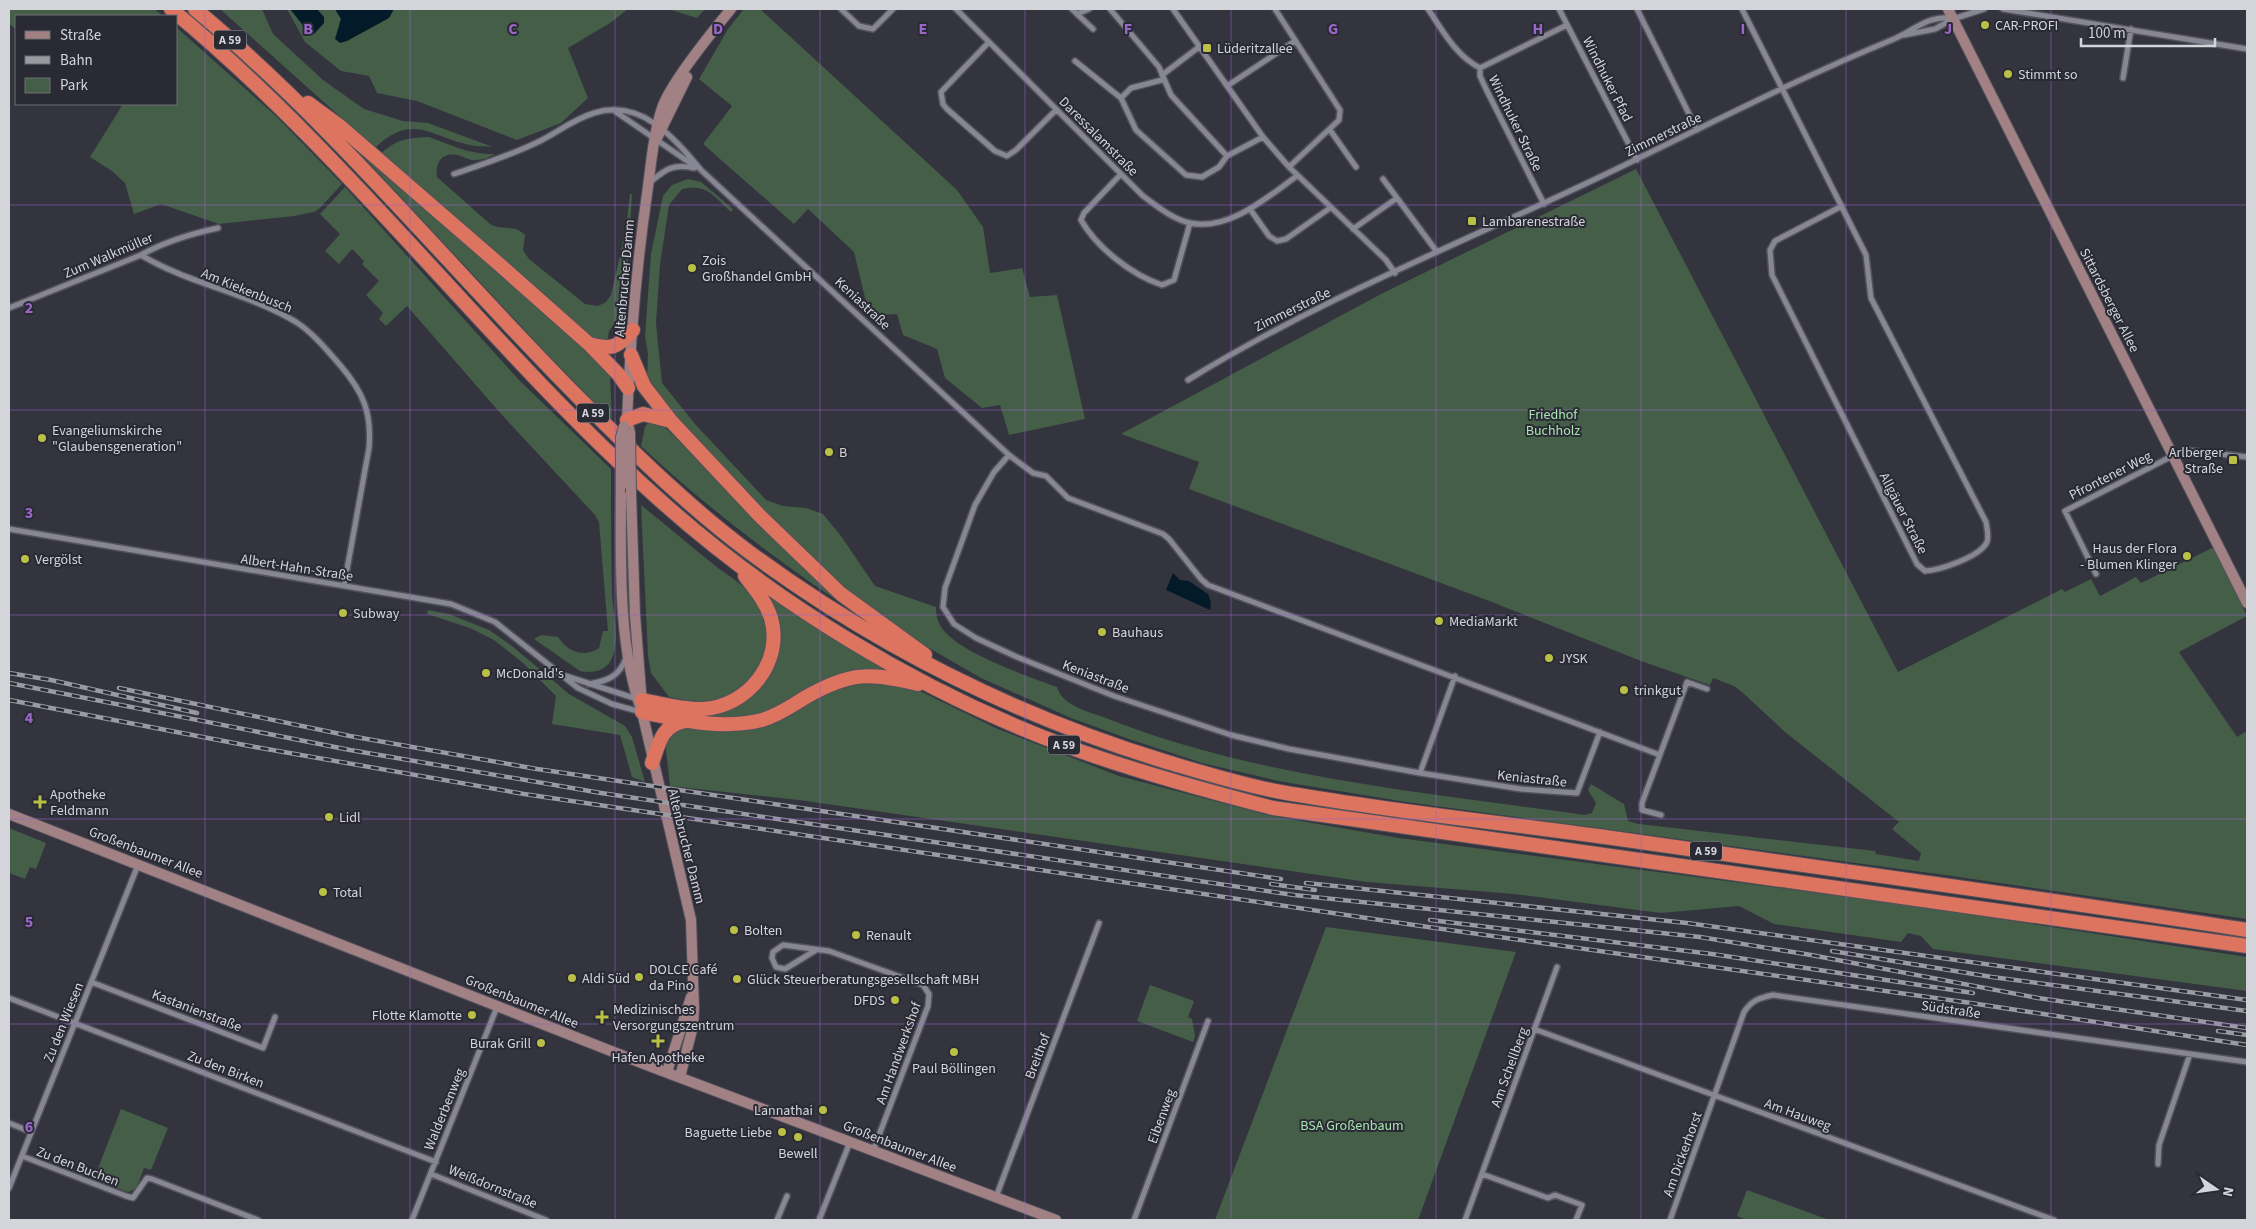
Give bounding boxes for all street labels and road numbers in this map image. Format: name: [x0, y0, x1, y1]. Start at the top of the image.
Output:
road number: A 59: [214, 30, 246, 50]
street label: Windhuker Pfad: [1577, 34, 1637, 125]
street label: Windhuker Straße: [1483, 72, 1547, 175]
street label: Daressalamstraße: [1054, 92, 1143, 181]
street label: Zimmerstraße: [1622, 108, 1705, 162]
street label: Altenbrucher Damm: [610, 218, 640, 338]
street label: Zum Walkmüller: [60, 228, 156, 284]
street label: Sittardsberger Allee: [2074, 245, 2144, 356]
street label: Am Kiekenbusch: [198, 263, 295, 318]
street label: Keniastraße: [830, 273, 895, 335]
street label: Zimmerstraße: [1251, 283, 1334, 337]
road number: A 59: [577, 403, 609, 422]
street label: Pfrontener Weg: [2066, 446, 2155, 505]
street label: Allgäuer Straße: [1874, 469, 1932, 558]
street label: Albert-Hahn-Straße: [239, 549, 354, 587]
street label: Keniastraße: [1059, 655, 1132, 699]
road number: A 59: [1048, 736, 1080, 754]
street label: Keniastraße: [1496, 765, 1568, 793]
street label: Altenbrucher Damm: [662, 787, 710, 906]
street label: Großenbaumer Allee: [86, 822, 206, 884]
road number: A 59: [1690, 841, 1722, 860]
street label: Großenbaumer Allee: [462, 970, 581, 1034]
street label: Zu den Wiesen: [39, 979, 89, 1065]
street label: Kastanienstraße: [149, 985, 245, 1037]
street label: Südstraße: [1920, 996, 1982, 1024]
street label: Am Handwerkshof: [871, 999, 927, 1107]
street label: Am Schellberg: [1486, 1024, 1534, 1110]
street label: Breithof: [1020, 1030, 1056, 1082]
street label: Zu den Birken: [184, 1046, 267, 1094]
street label: Walderbenweg: [419, 1065, 471, 1154]
street label: Eibenweg: [1143, 1086, 1181, 1147]
street label: Am Hauweg: [1761, 1094, 1834, 1136]
street label: Am Dickerhorst: [1658, 1109, 1708, 1200]
street label: Großenbaumer Allee: [840, 1116, 960, 1178]
street label: Zu den Buchen: [33, 1142, 122, 1192]
street label: Weißdornstraße: [445, 1160, 540, 1214]

